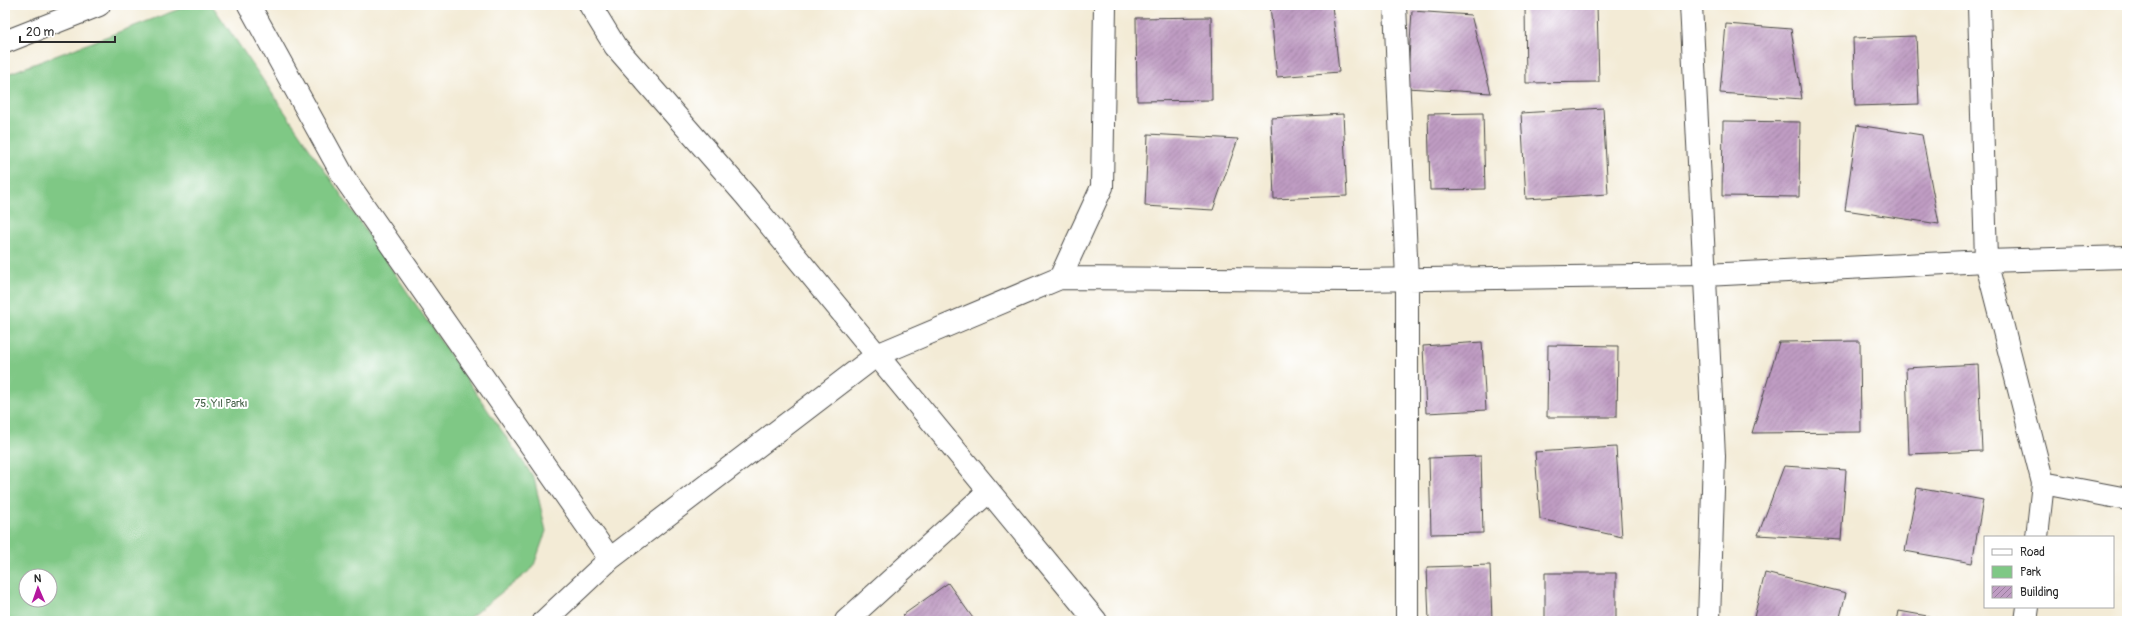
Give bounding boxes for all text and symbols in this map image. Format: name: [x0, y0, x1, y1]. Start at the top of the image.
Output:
scale bar: [20, 18, 115, 44]
text: 20 m: [26, 25, 55, 40]
park label: 75. Yıl Parkı: [194, 397, 248, 410]
legend: [1984, 536, 2114, 608]
text: Road: [2020, 545, 2045, 560]
text: Park: [2020, 565, 2041, 580]
north arrow: [18, 568, 58, 608]
text: N: [34, 572, 42, 585]
text: Building: [2020, 585, 2059, 600]

